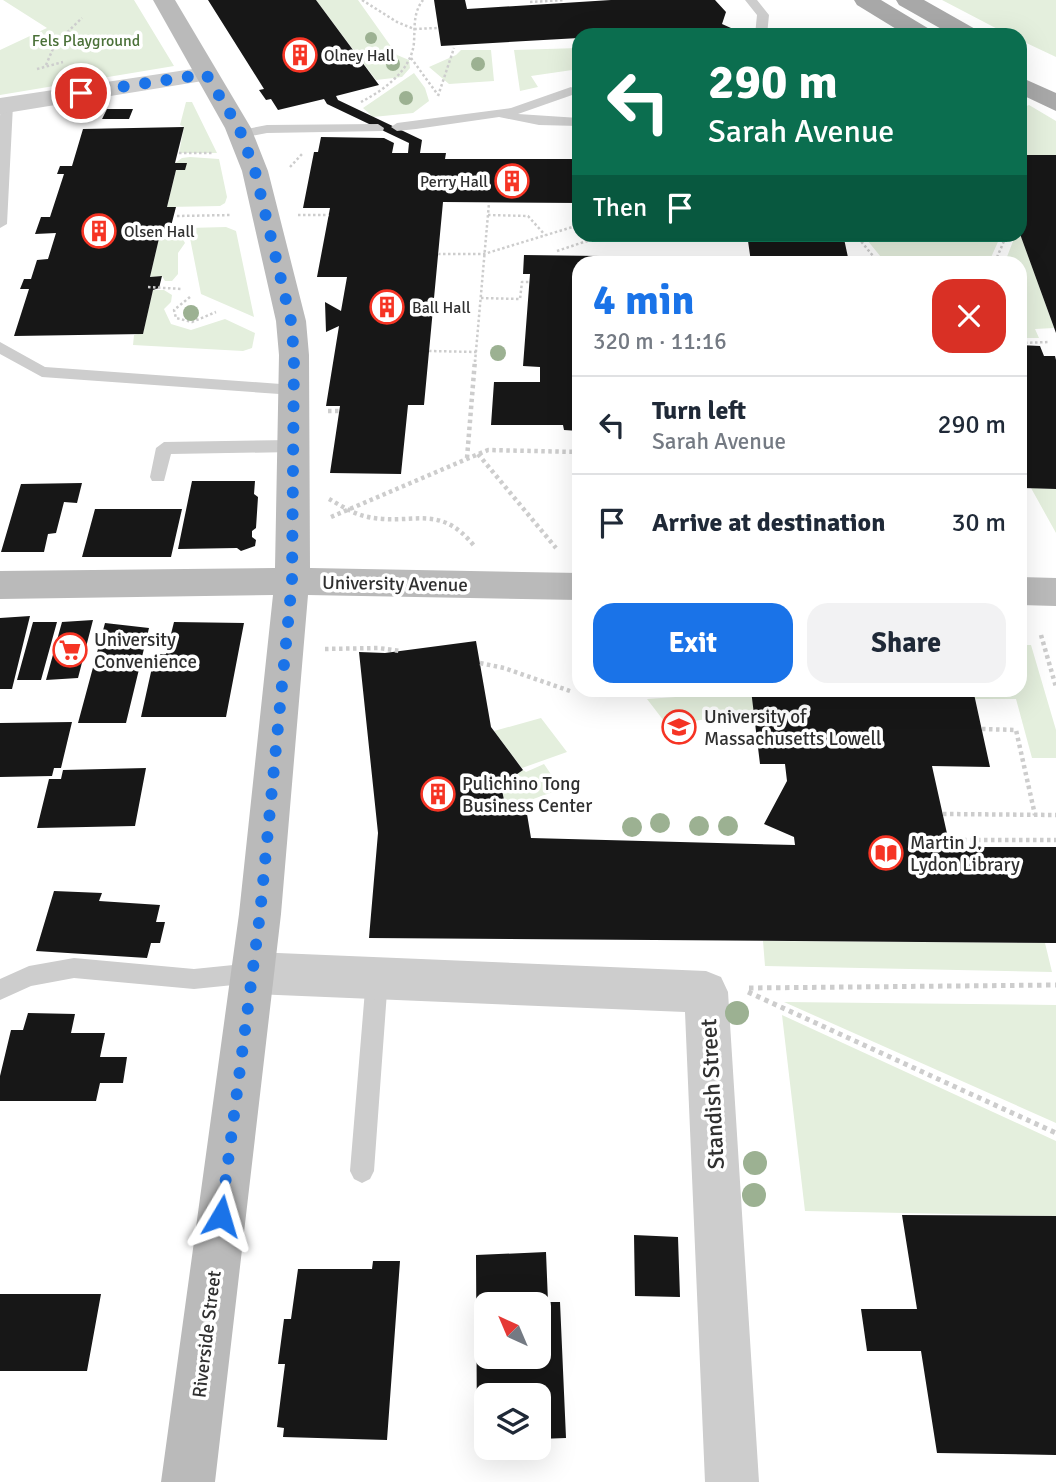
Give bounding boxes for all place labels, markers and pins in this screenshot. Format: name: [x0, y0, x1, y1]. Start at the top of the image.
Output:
building icon: Olney Hall: [281, 36, 319, 74]
place label: Olney Hall: [324, 46, 395, 66]
pin: [51, 63, 111, 123]
building icon: Perry Hall: [493, 162, 531, 200]
place label: Perry Hall: [420, 172, 488, 192]
building icon: Olsen Hall: [80, 212, 118, 250]
place label: Olsen Hall: [124, 222, 195, 242]
building icon: Ball Hall: [368, 288, 406, 326]
place label: Ball Hall: [412, 298, 471, 318]
place label: University Convenience: [94, 628, 197, 674]
supermarket icon: University Convenience: [51, 631, 89, 669]
place label: University of Massachusetts Lowell: [704, 705, 882, 751]
school or university icon: University of Massachusetts Lowell: [660, 708, 698, 746]
place label: Pulichino Tong Business Center: [462, 772, 592, 818]
building icon: Pulichino Tong Business Center: [419, 775, 457, 813]
place label: Martin J. Lydon Library: [910, 831, 1020, 877]
library icon: Martin J. Lydon Library: [867, 834, 905, 872]

